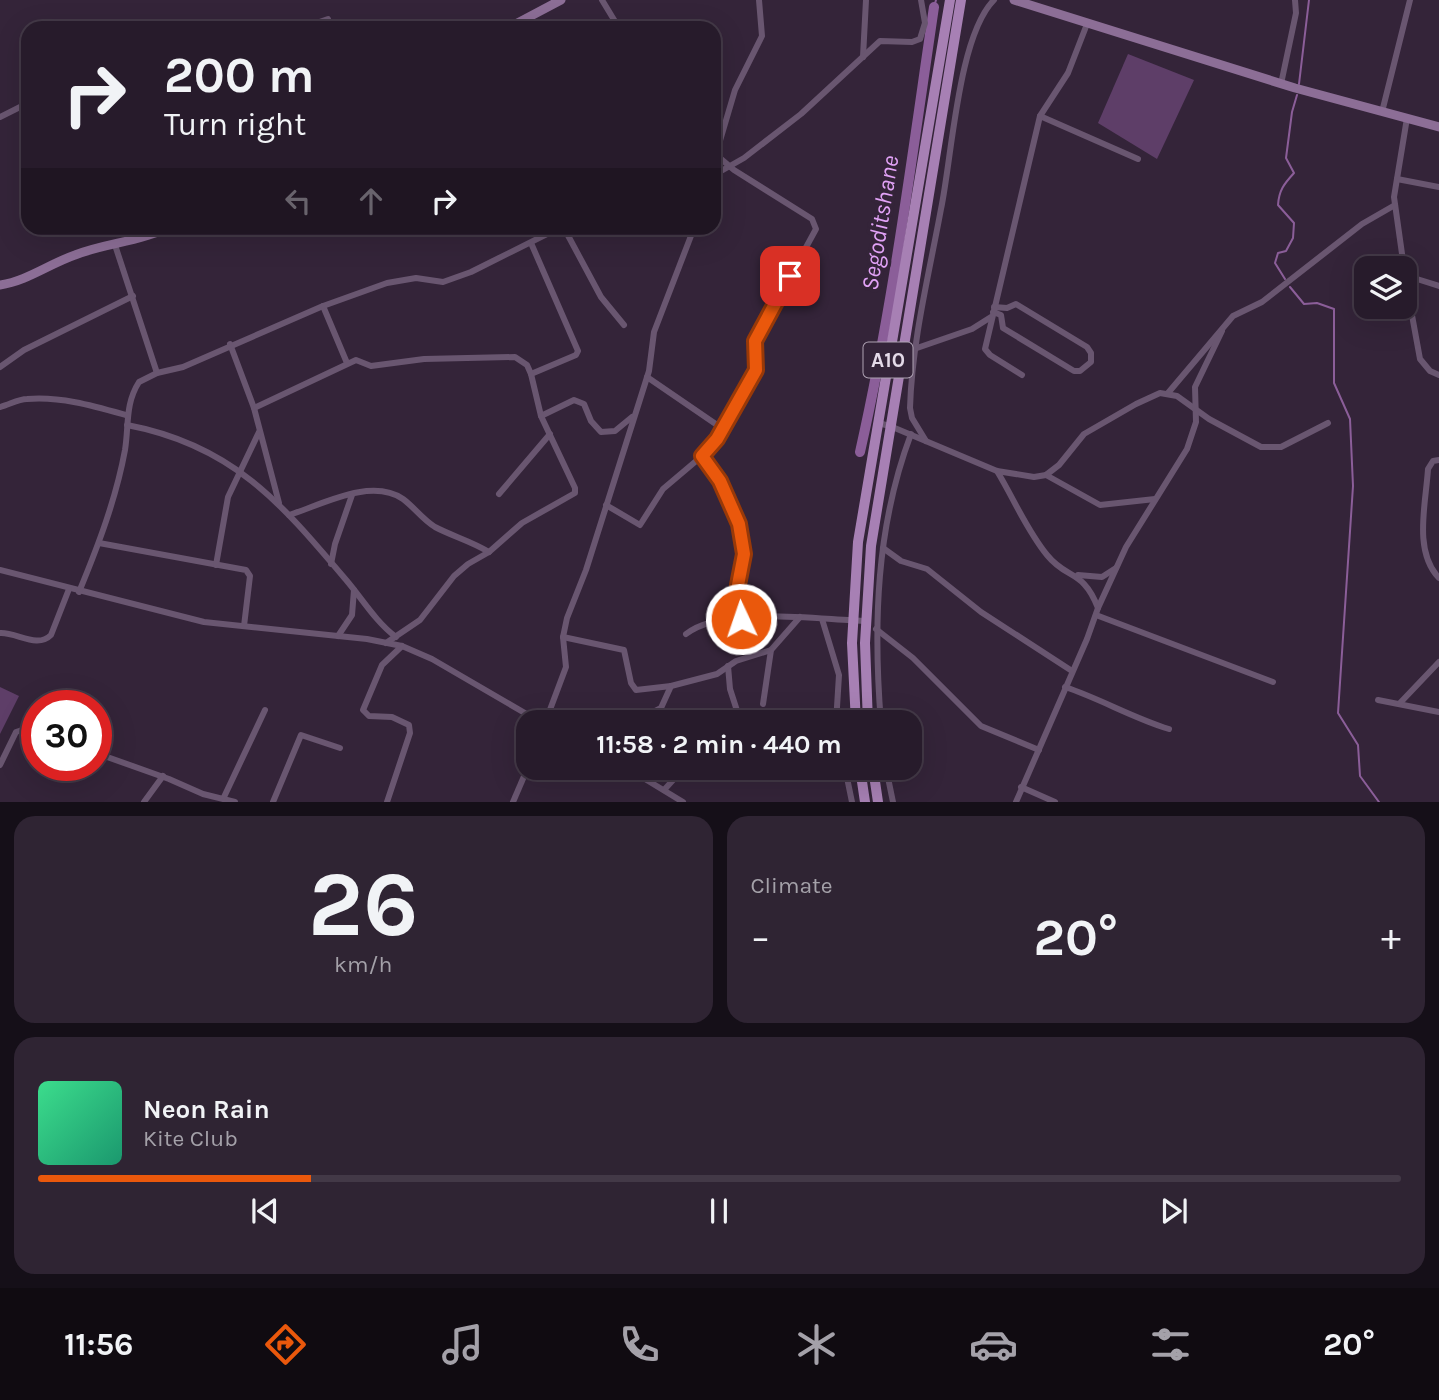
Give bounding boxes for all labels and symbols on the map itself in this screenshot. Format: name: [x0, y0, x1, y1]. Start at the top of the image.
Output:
water label: Segoditshane: [856, 154, 904, 292]
pin: [760, 246, 820, 306]
road number: A10: [864, 342, 912, 378]
position arrow: [704, 582, 778, 656]
speed limit sign: 30: [21, 690, 112, 781]

